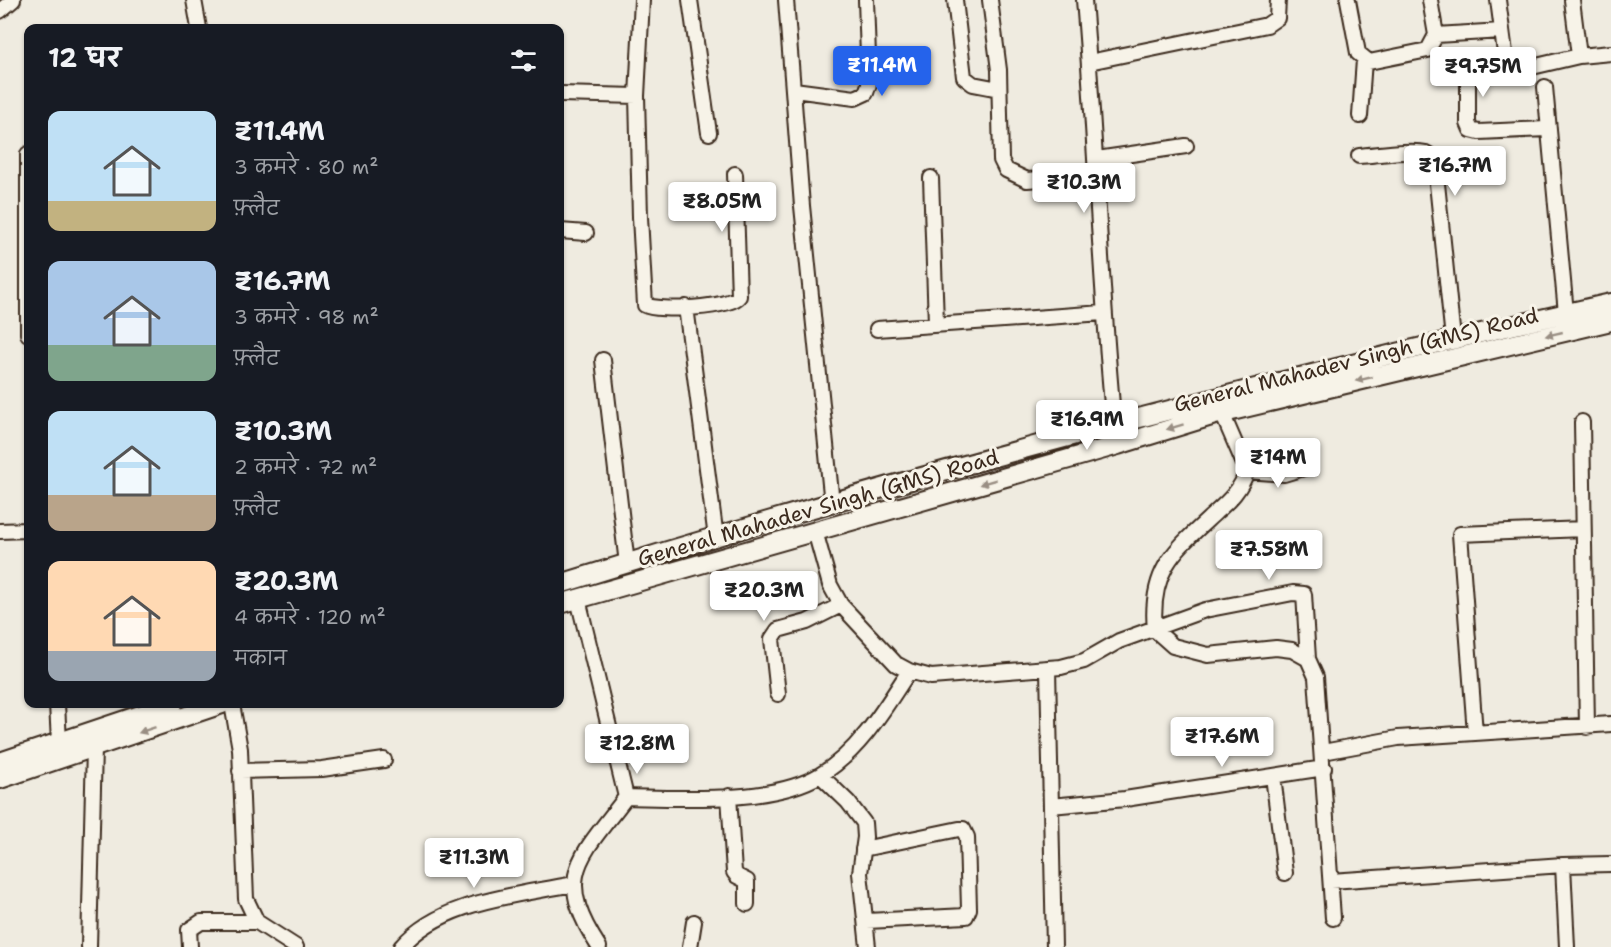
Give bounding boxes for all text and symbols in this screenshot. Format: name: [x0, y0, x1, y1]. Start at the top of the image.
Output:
text: 12 घर: [48, 40, 121, 75]
icon: filters: [507, 44, 540, 77]
pin: ₹11.4M: [833, 46, 931, 97]
pin: ₹9.75M: [1434, 47, 1532, 98]
text: ₹11.4M: [847, 52, 917, 78]
text: ₹9.75M: [1444, 53, 1522, 79]
text: ₹11.4M: [234, 113, 325, 148]
icon: home: [96, 135, 168, 207]
pin: ₹16.7M: [1406, 146, 1504, 197]
text: ₹16.7M: [1418, 152, 1492, 178]
text: 3 कमरे · 80 m²: [234, 154, 379, 180]
pin: ₹10.3M: [1035, 163, 1133, 214]
text: ₹10.3M: [1046, 169, 1122, 195]
pin: ₹8.05M: [673, 182, 771, 233]
text: ₹8.05M: [682, 188, 762, 214]
text: फ़्लैट: [234, 195, 280, 221]
text: ₹16.7M: [234, 263, 330, 298]
icon: home: [96, 285, 168, 357]
street label: General Mahadev Singh (GMS) Road: [1171, 301, 1541, 419]
text: 3 कमरे · 98 m²: [234, 304, 379, 330]
one-way arrow: [1545, 330, 1563, 340]
text: फ़्लैट: [234, 345, 280, 371]
one-way arrow: [1355, 375, 1374, 385]
pin: ₹16.9M: [1038, 400, 1136, 451]
text: ₹16.9M: [1050, 406, 1124, 432]
text: ₹10.3M: [234, 413, 332, 448]
one-way arrow: [1166, 423, 1184, 432]
icon: home: [96, 435, 168, 507]
pin: ₹14M: [1242, 438, 1314, 489]
street label: General Mahadev Singh (GMS) Road: [634, 443, 1002, 573]
text: ₹14M: [1249, 444, 1307, 470]
text: 2 कमरे · 72 m²: [234, 454, 377, 480]
one-way arrow: [979, 477, 997, 487]
text: फ़्लैट: [234, 495, 280, 521]
pin: ₹7.58M: [1220, 530, 1318, 581]
text: ₹7.58M: [1229, 536, 1309, 562]
text: ₹20.3M: [234, 563, 338, 598]
pin: ₹20.3M: [715, 571, 813, 622]
text: ₹20.3M: [724, 577, 804, 603]
icon: home: [96, 585, 168, 657]
text: 4 कमरे · 120 m²: [234, 604, 386, 630]
text: मकान: [234, 645, 287, 671]
pin: ₹17.6M: [1173, 717, 1271, 768]
text: ₹17.6M: [1185, 723, 1259, 749]
pin: ₹12.8M: [588, 724, 686, 775]
one-way arrow: [138, 725, 156, 735]
text: ₹12.8M: [599, 730, 675, 756]
pin: ₹11.3M: [425, 838, 523, 889]
text: ₹11.3M: [439, 844, 509, 870]

